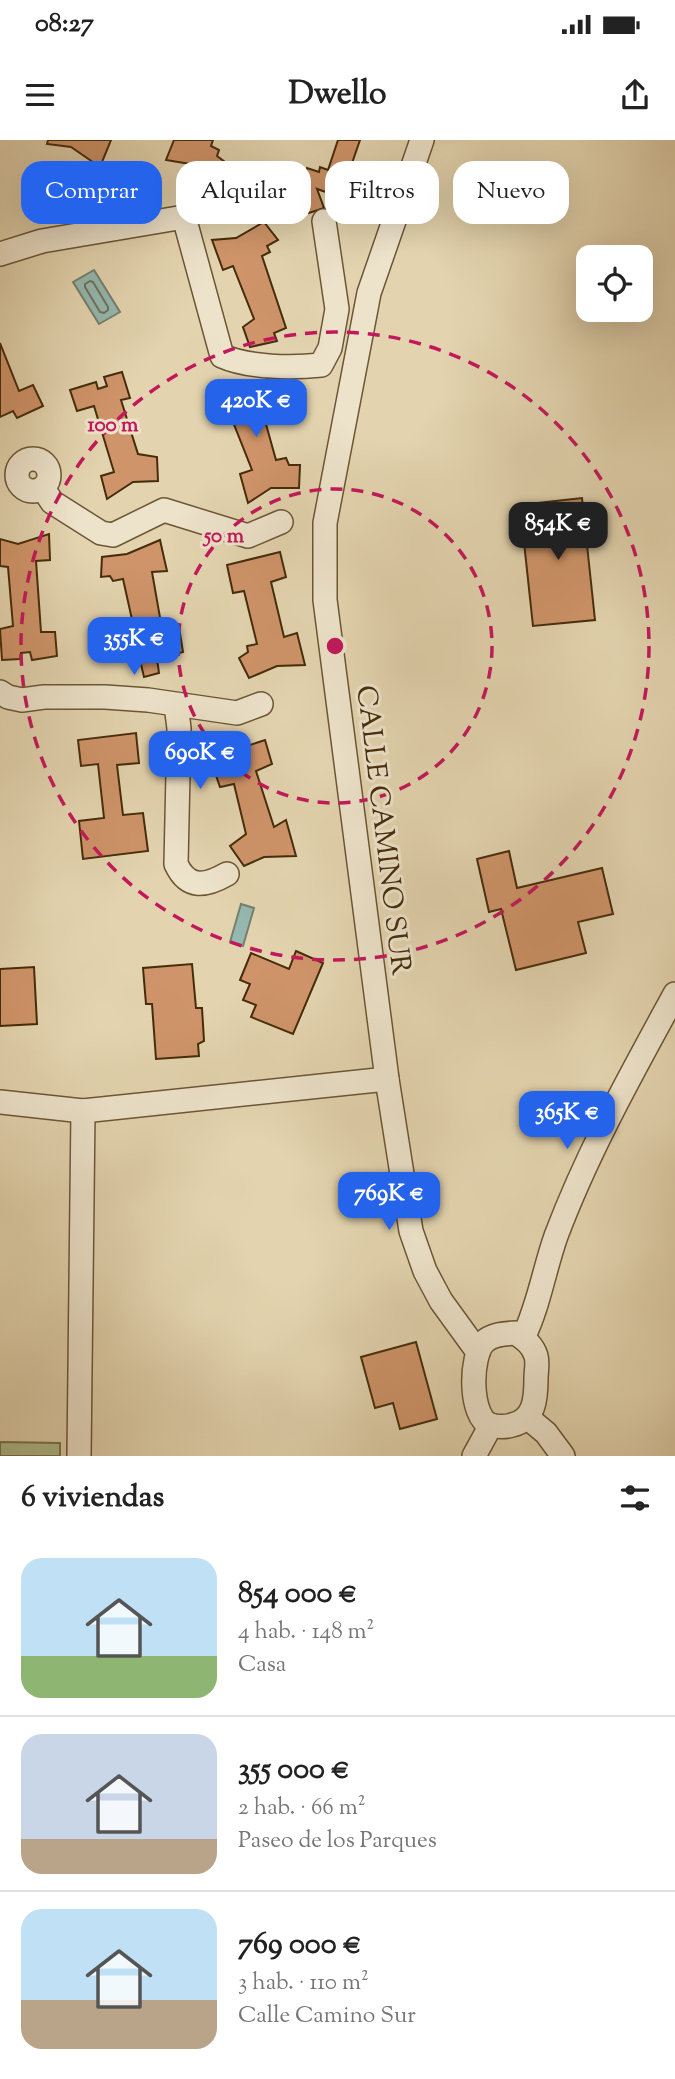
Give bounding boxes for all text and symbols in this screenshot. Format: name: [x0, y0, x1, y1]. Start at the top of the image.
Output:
text: 08:27: [35, 6, 94, 43]
text: Dwello: [288, 72, 387, 118]
icon: menu: [21, 76, 59, 114]
icon: share: [616, 76, 654, 114]
chip: Comprar: [21, 161, 162, 224]
chip: Alquilar: [176, 161, 311, 224]
chip: Filtros: [325, 161, 439, 224]
chip: Nuevo: [453, 161, 569, 224]
map controls: [576, 245, 653, 322]
button: locate: [576, 245, 653, 322]
pin: 420K €: [199, 380, 313, 439]
text: 420K €: [221, 385, 291, 418]
text: 100 m: [88, 411, 139, 441]
pin: 854K €: [501, 502, 615, 562]
text: 854K €: [525, 508, 591, 541]
text: 50 m: [202, 522, 245, 552]
pin: 355K €: [77, 617, 191, 677]
text: 355K €: [104, 623, 164, 656]
centre of rings: [323, 634, 347, 658]
street label: CALLE CAMINO SUR: [344, 683, 420, 978]
pin: 690K €: [143, 732, 257, 791]
text: 690K €: [165, 737, 235, 770]
pin: 365K €: [510, 1091, 624, 1151]
text: 365K €: [535, 1097, 599, 1130]
pin: 769K €: [332, 1172, 446, 1232]
text: 769K €: [354, 1178, 424, 1211]
text: 6 viviendas: [21, 1477, 164, 1520]
icon: filters: [616, 1479, 654, 1517]
text: 854 000 €: [238, 1573, 357, 1616]
icon: home: [77, 1586, 161, 1670]
text: 4 hab. · 148 m²: [238, 1616, 374, 1649]
text: Casa: [238, 1649, 286, 1682]
text: 355 000 €: [238, 1749, 350, 1792]
icon: home: [77, 1762, 161, 1846]
text: 2 hab. · 66 m²: [238, 1792, 365, 1825]
text: Paseo de los Parques: [238, 1825, 437, 1858]
text: 769 000 €: [238, 1924, 361, 1967]
icon: home: [77, 1937, 161, 2021]
text: 3 hab. · 110 m²: [238, 1967, 369, 2000]
text: Calle Camino Sur: [238, 2000, 416, 2033]

